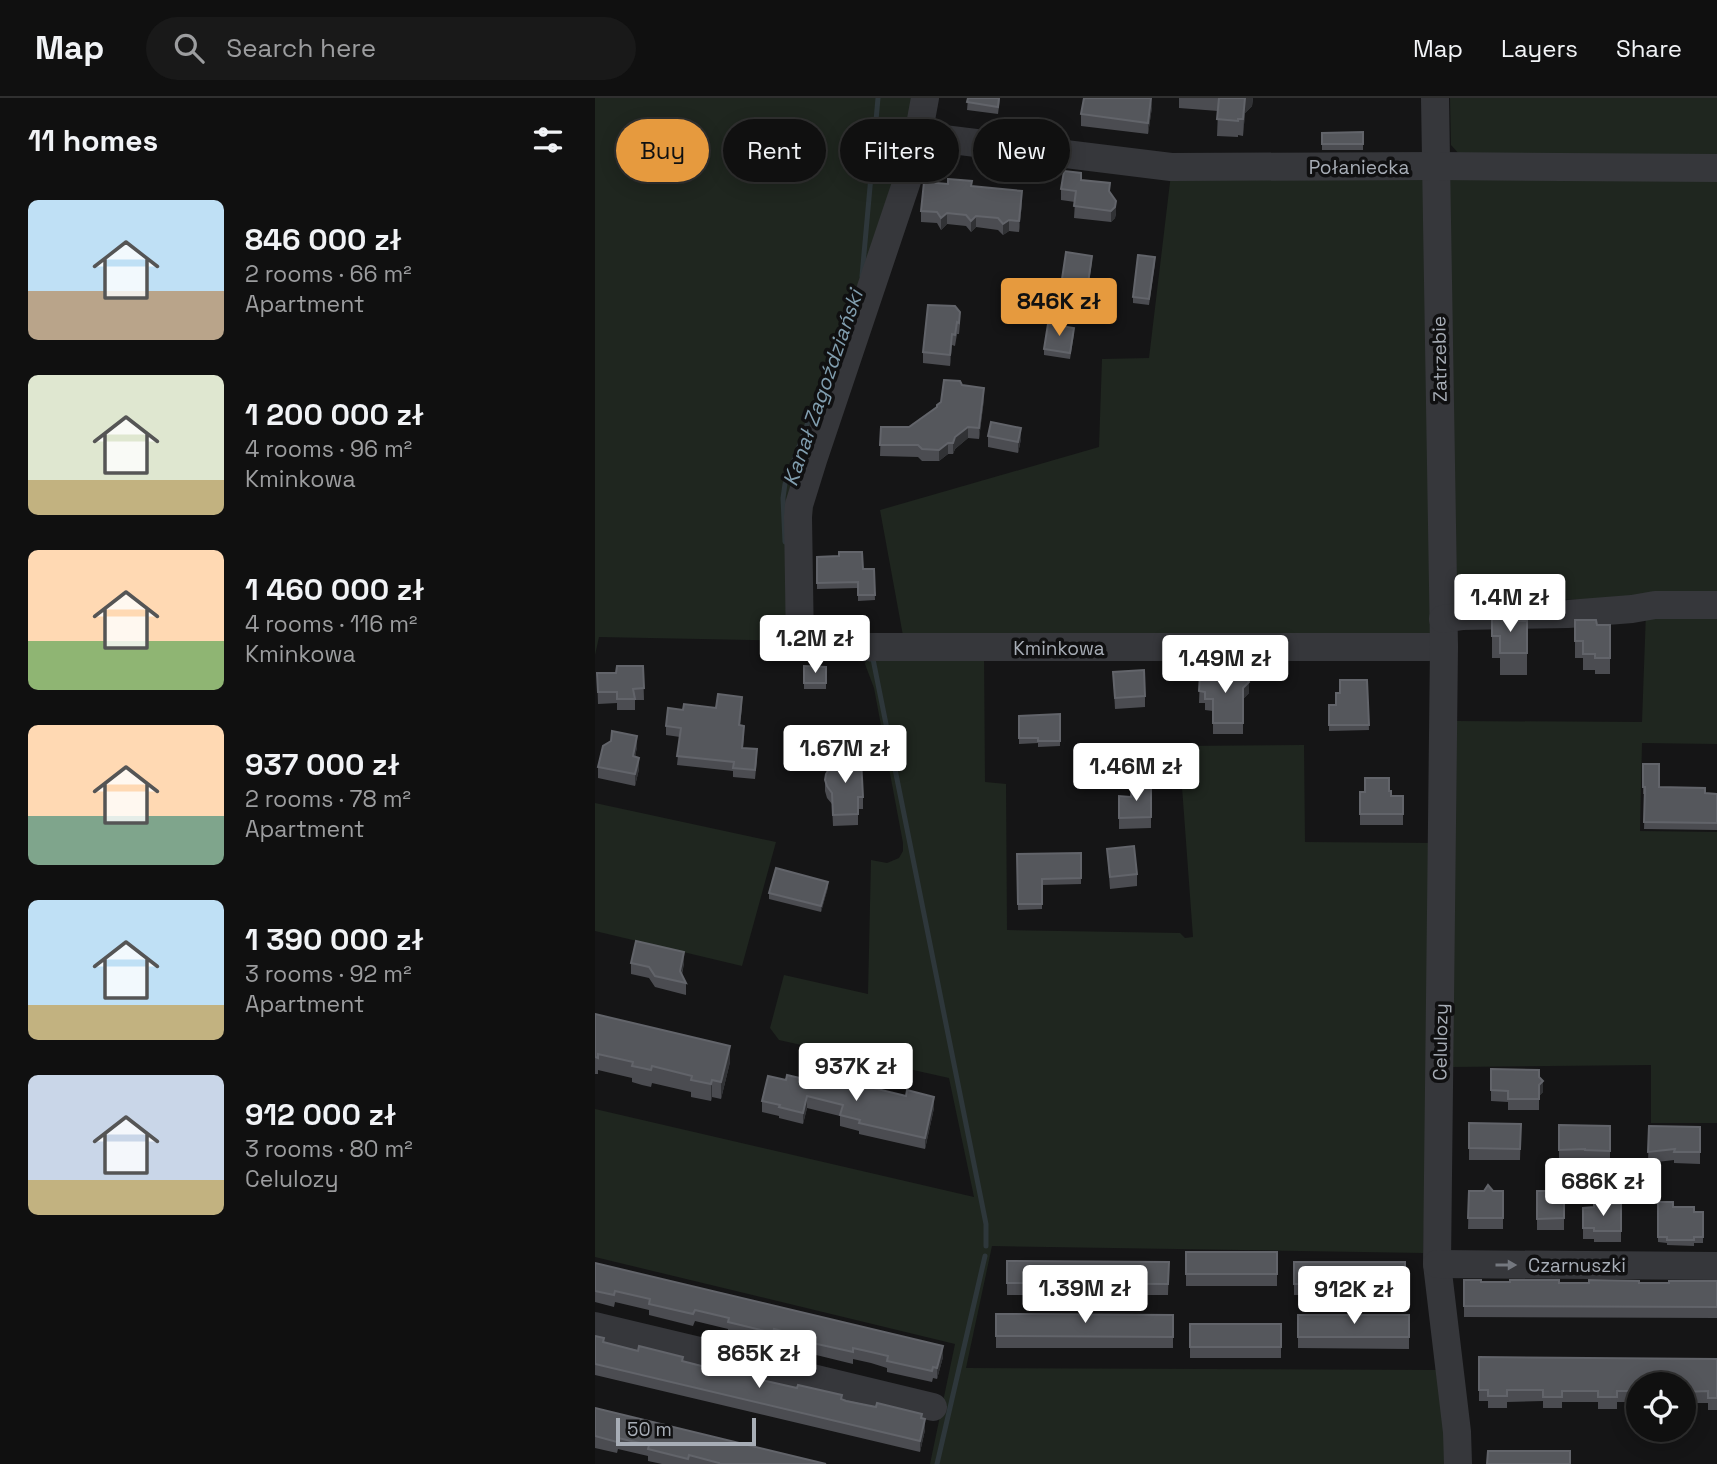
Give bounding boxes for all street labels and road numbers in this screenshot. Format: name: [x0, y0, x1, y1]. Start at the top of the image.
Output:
street label: Połaniecka: [1309, 155, 1409, 180]
street label: Zatrzebie: [1426, 316, 1453, 402]
street label: Kminkowa: [1013, 636, 1105, 661]
street label: Celulozy: [1427, 1003, 1454, 1081]
street label: Czarnuszki: [1528, 1253, 1626, 1278]

